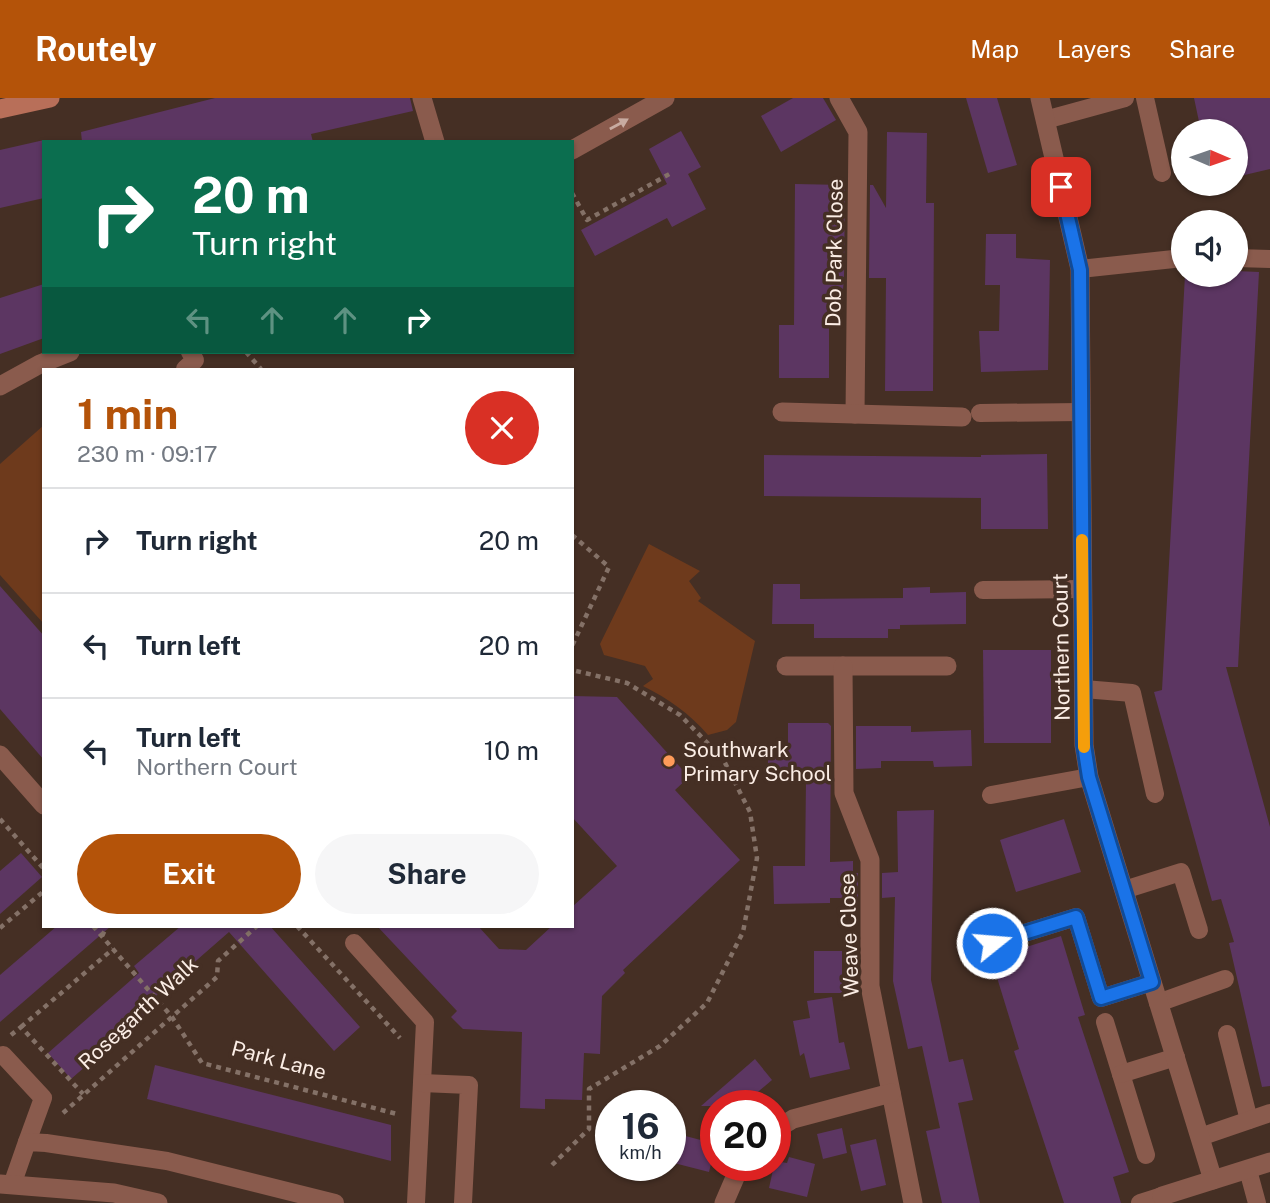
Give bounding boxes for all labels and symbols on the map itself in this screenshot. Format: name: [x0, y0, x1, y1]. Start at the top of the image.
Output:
one-way arrow: [609, 118, 629, 130]
north arrow: [1171, 119, 1248, 196]
pin: [1031, 157, 1091, 217]
street label: Dob Park Close: [820, 179, 848, 327]
street label: Northern Court: [1047, 573, 1075, 721]
place label: Southwark Primary School: [683, 737, 832, 786]
marker: Southwark Primary School: [661, 753, 677, 769]
street label: Weave Close: [834, 873, 864, 997]
position arrow: [955, 906, 1029, 980]
street label: Rosegarth Walk: [73, 951, 203, 1075]
street label: Park Lane: [229, 1035, 329, 1085]
speed limit sign: 20: [700, 1090, 791, 1181]

